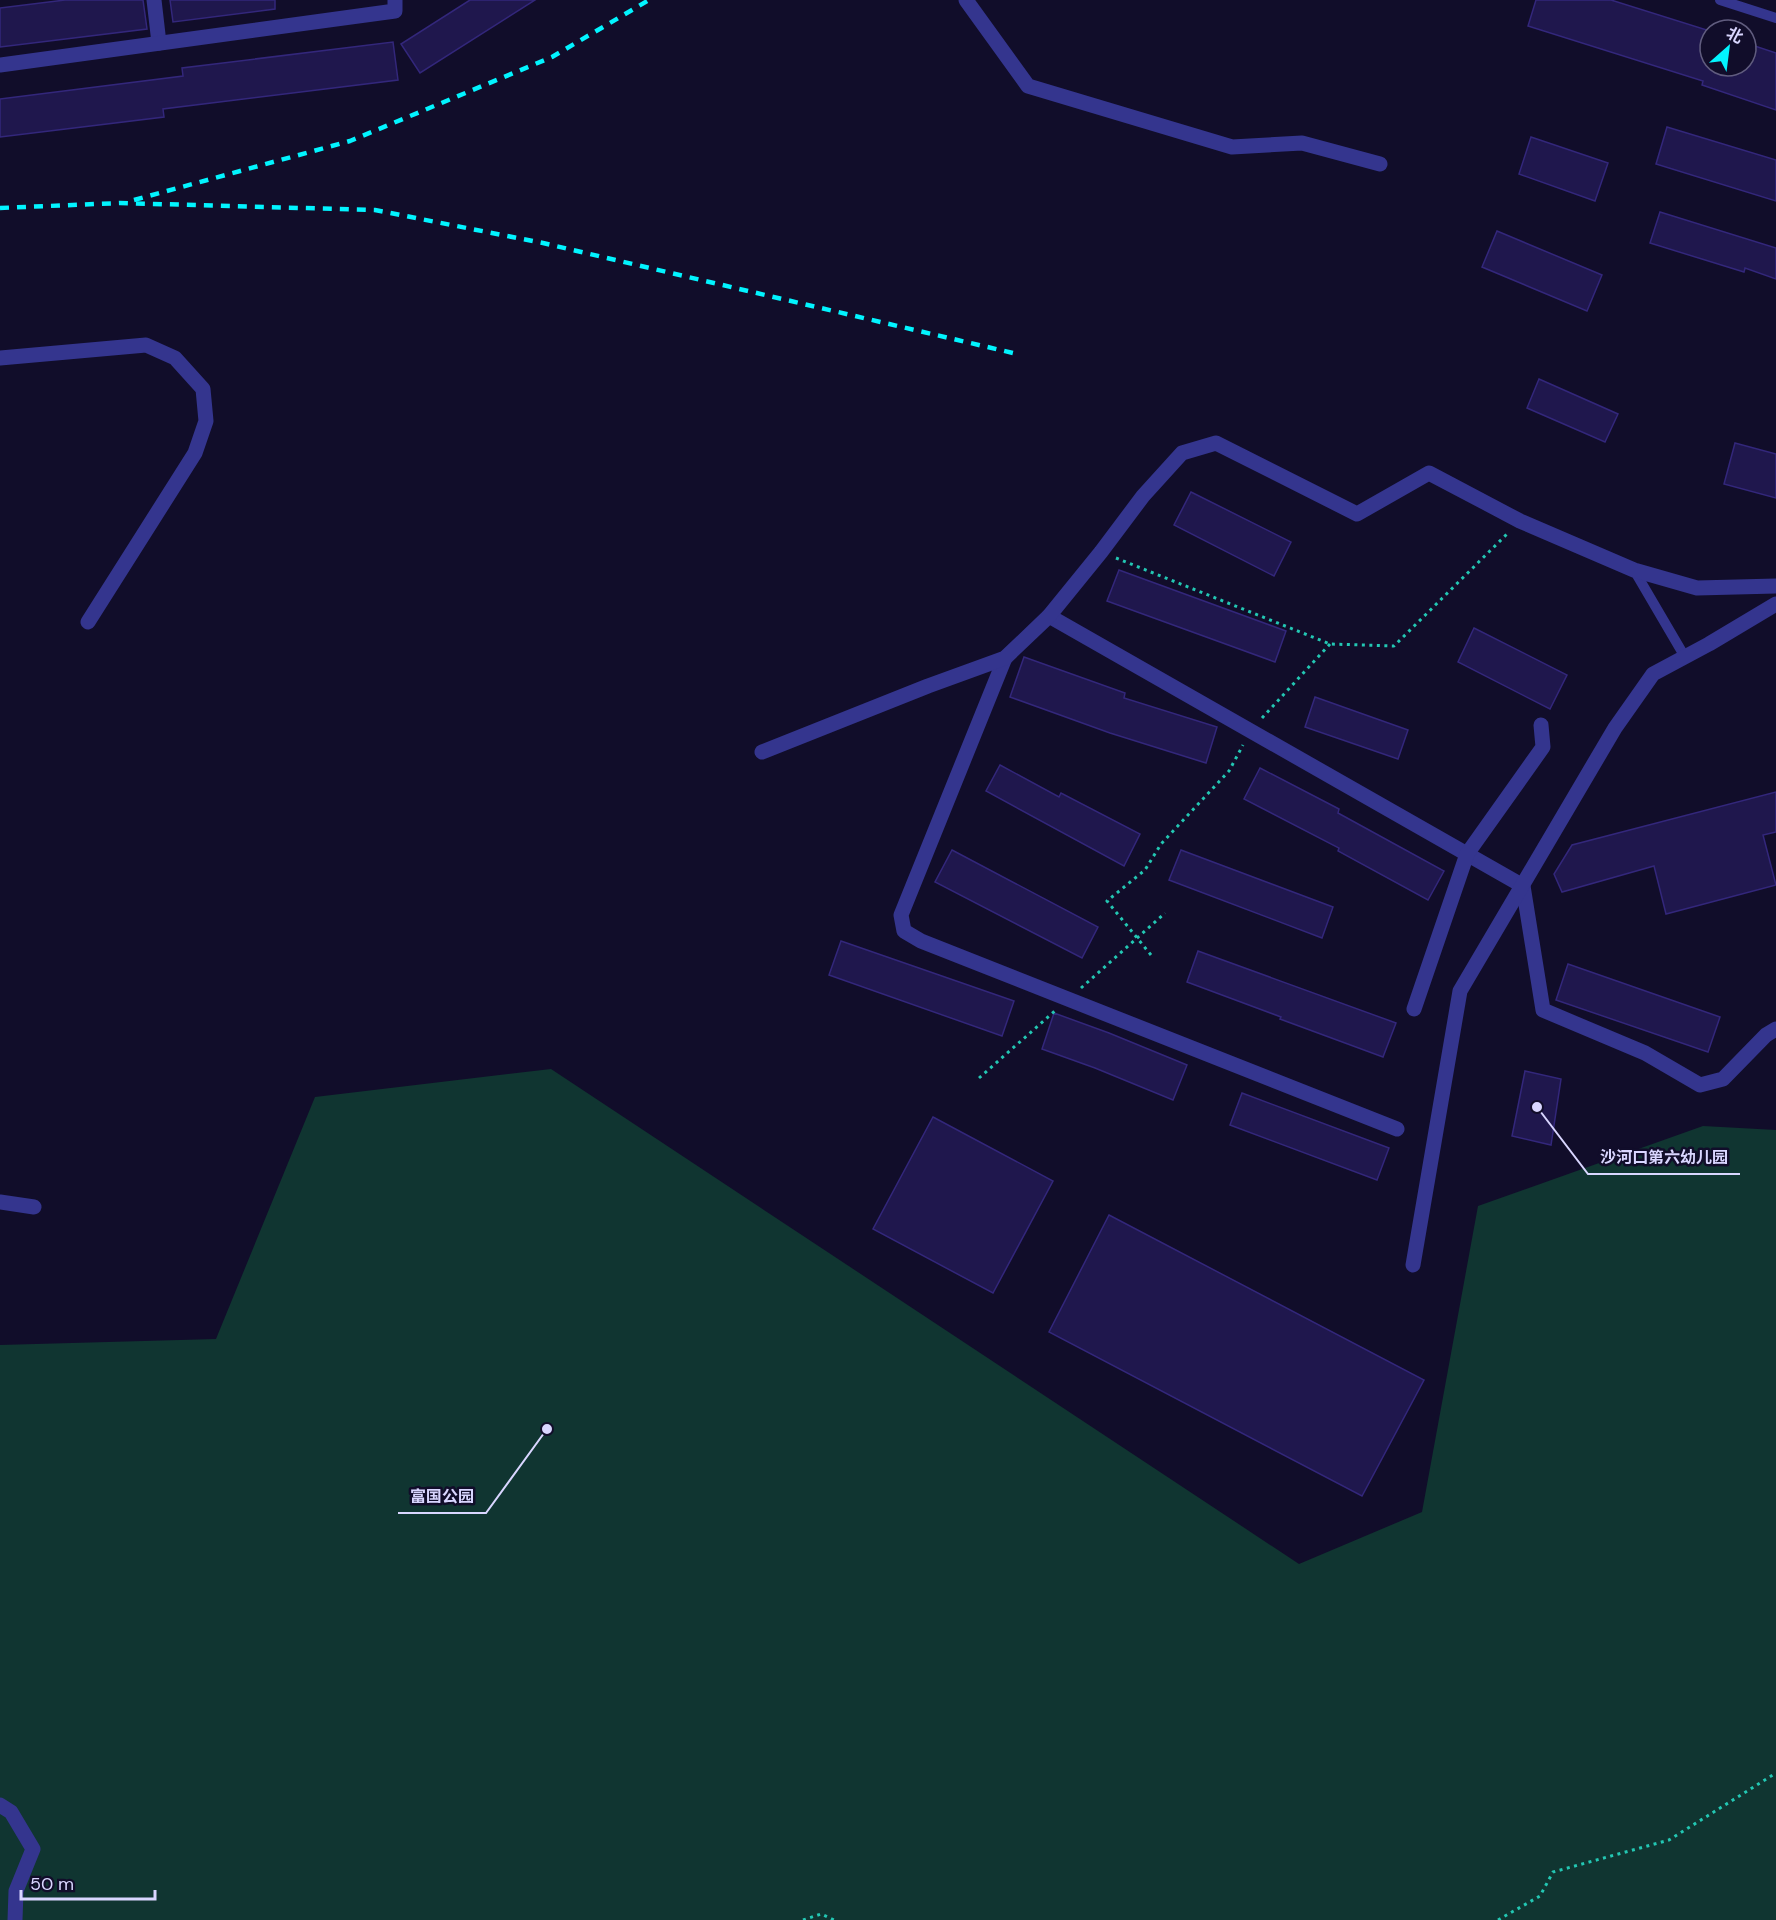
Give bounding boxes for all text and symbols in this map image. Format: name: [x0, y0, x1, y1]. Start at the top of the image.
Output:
north arrow: [1698, 18, 1758, 78]
text: 北: [1723, 22, 1747, 48]
callout: 沙河口第六幼儿园: [1588, 1140, 1740, 1174]
text: 沙河口第六幼儿园: [1600, 1147, 1728, 1168]
callout: 富国公园: [398, 1479, 486, 1513]
text: 富国公园: [410, 1486, 474, 1507]
scale bar: [21, 1863, 154, 1901]
text: 50 m: [30, 1872, 74, 1896]

